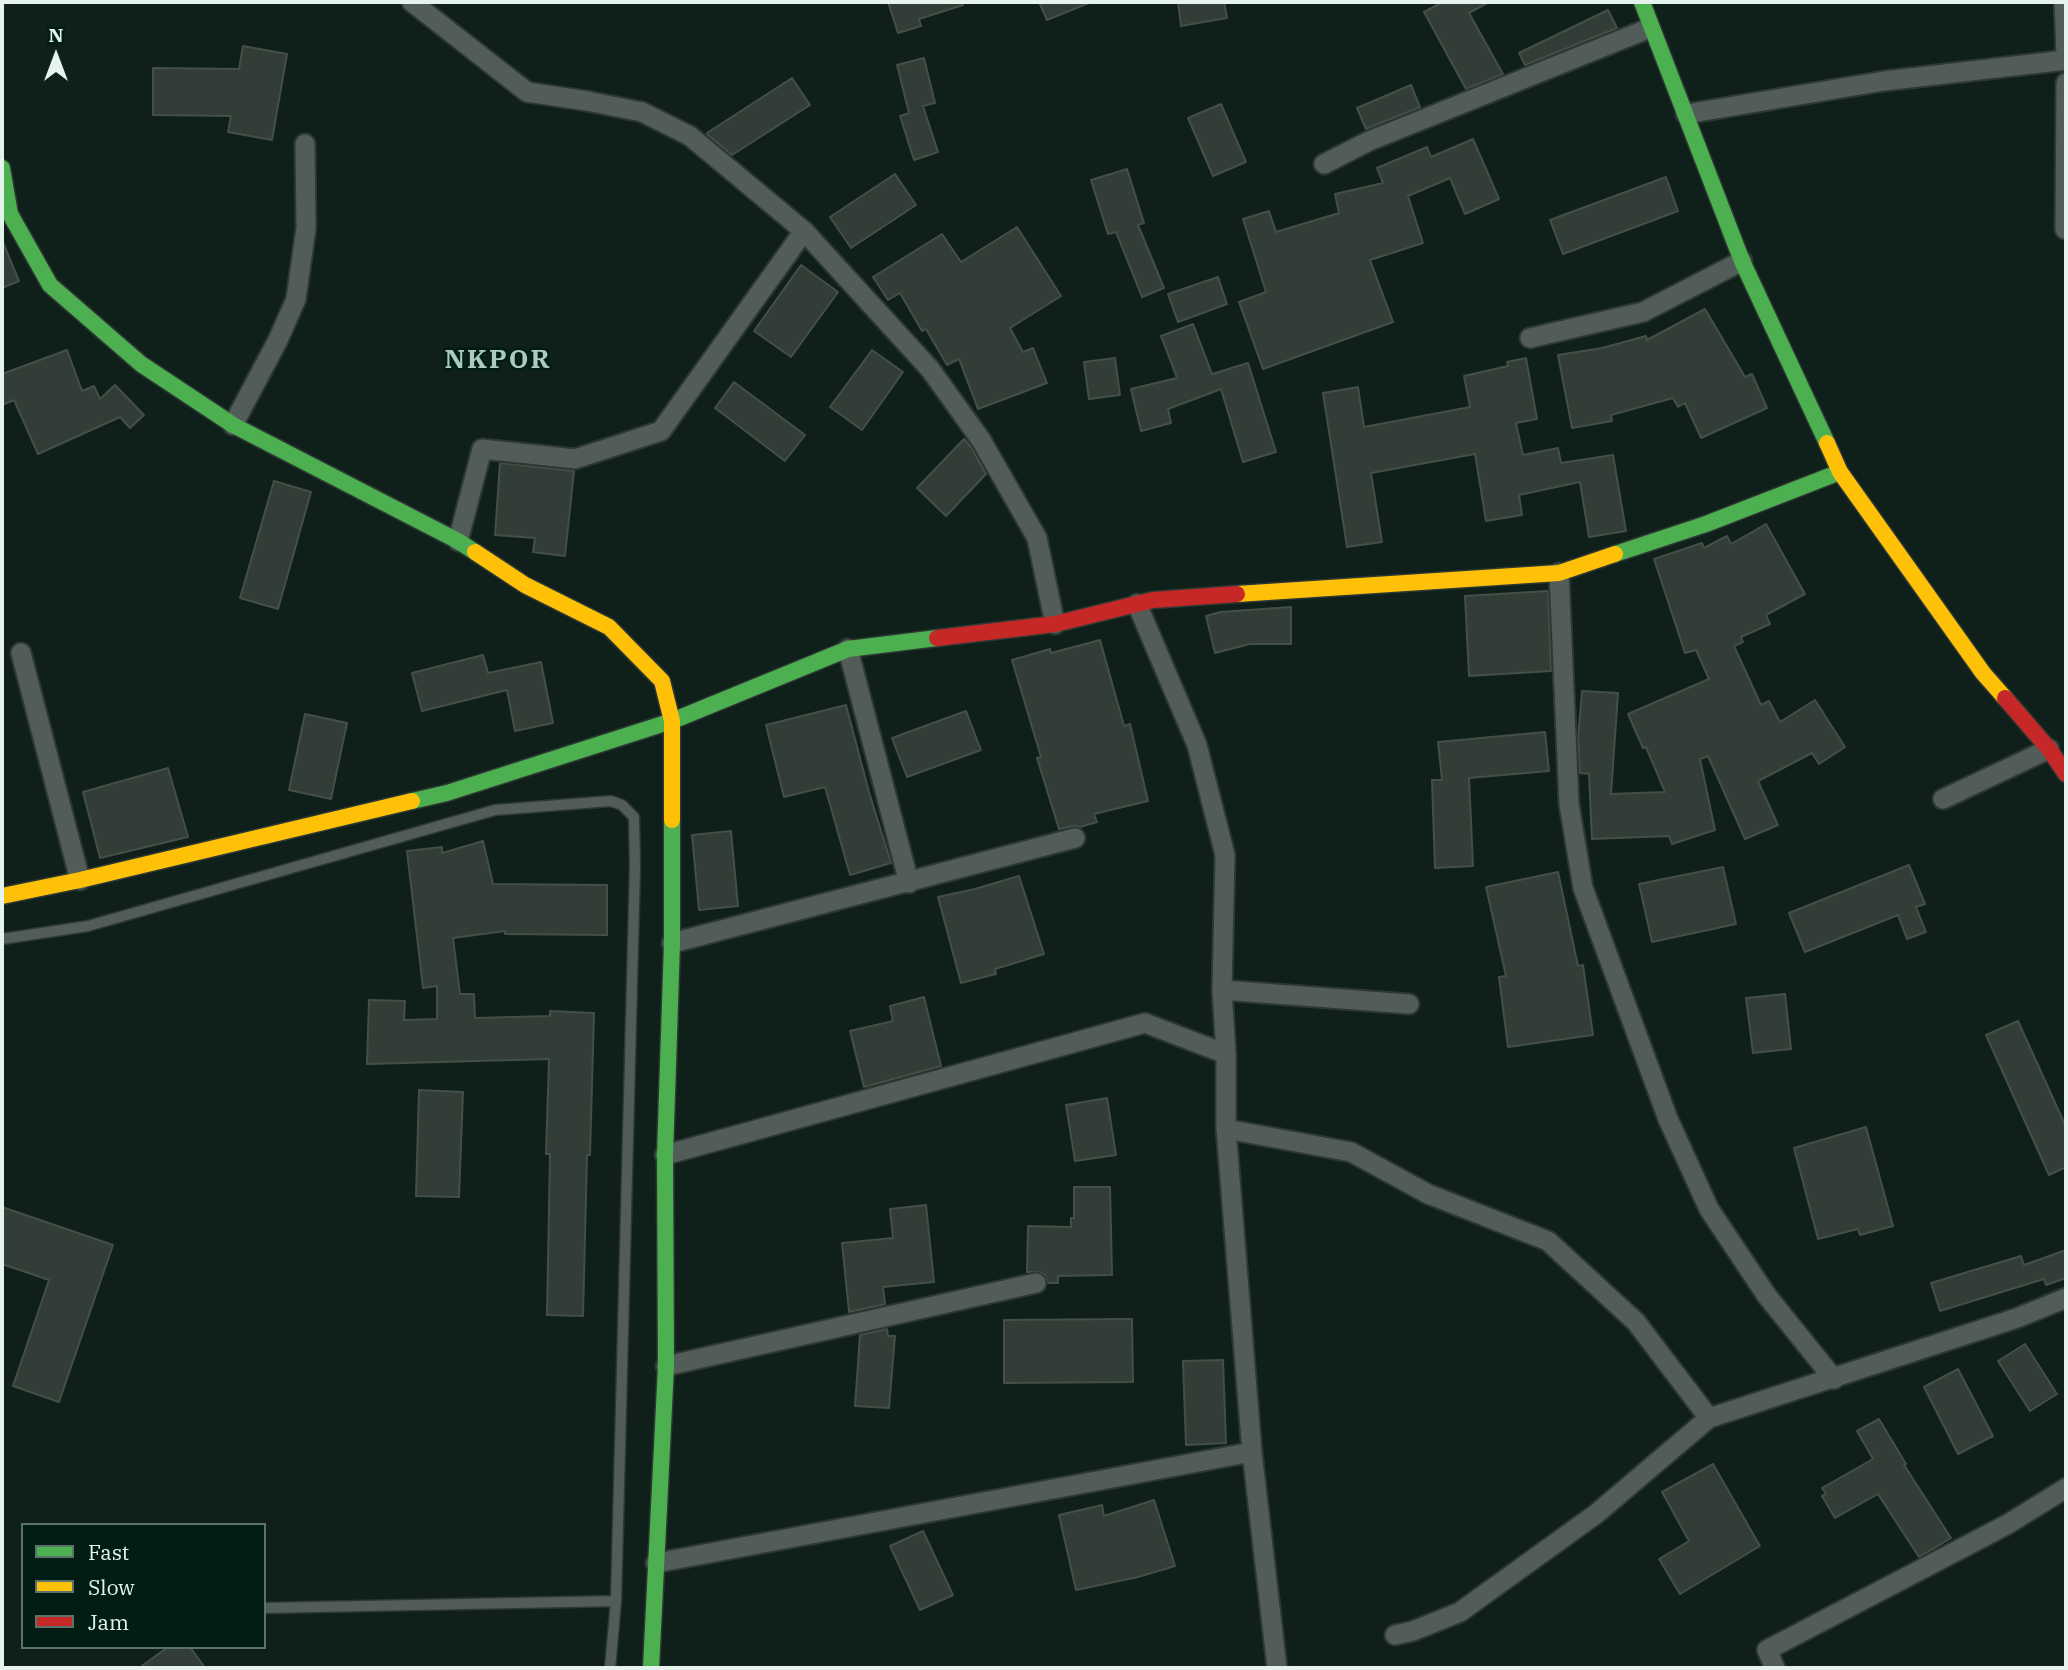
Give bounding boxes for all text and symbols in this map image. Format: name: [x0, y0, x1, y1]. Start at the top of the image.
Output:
north arrow: [21, 21, 91, 91]
text: N: [48, 23, 64, 47]
district label: NKPOR: [445, 344, 551, 376]
legend: [21, 1523, 266, 1649]
text: Fast: [88, 1538, 129, 1566]
text: Slow: [88, 1573, 135, 1601]
text: Jam: [88, 1608, 129, 1636]

